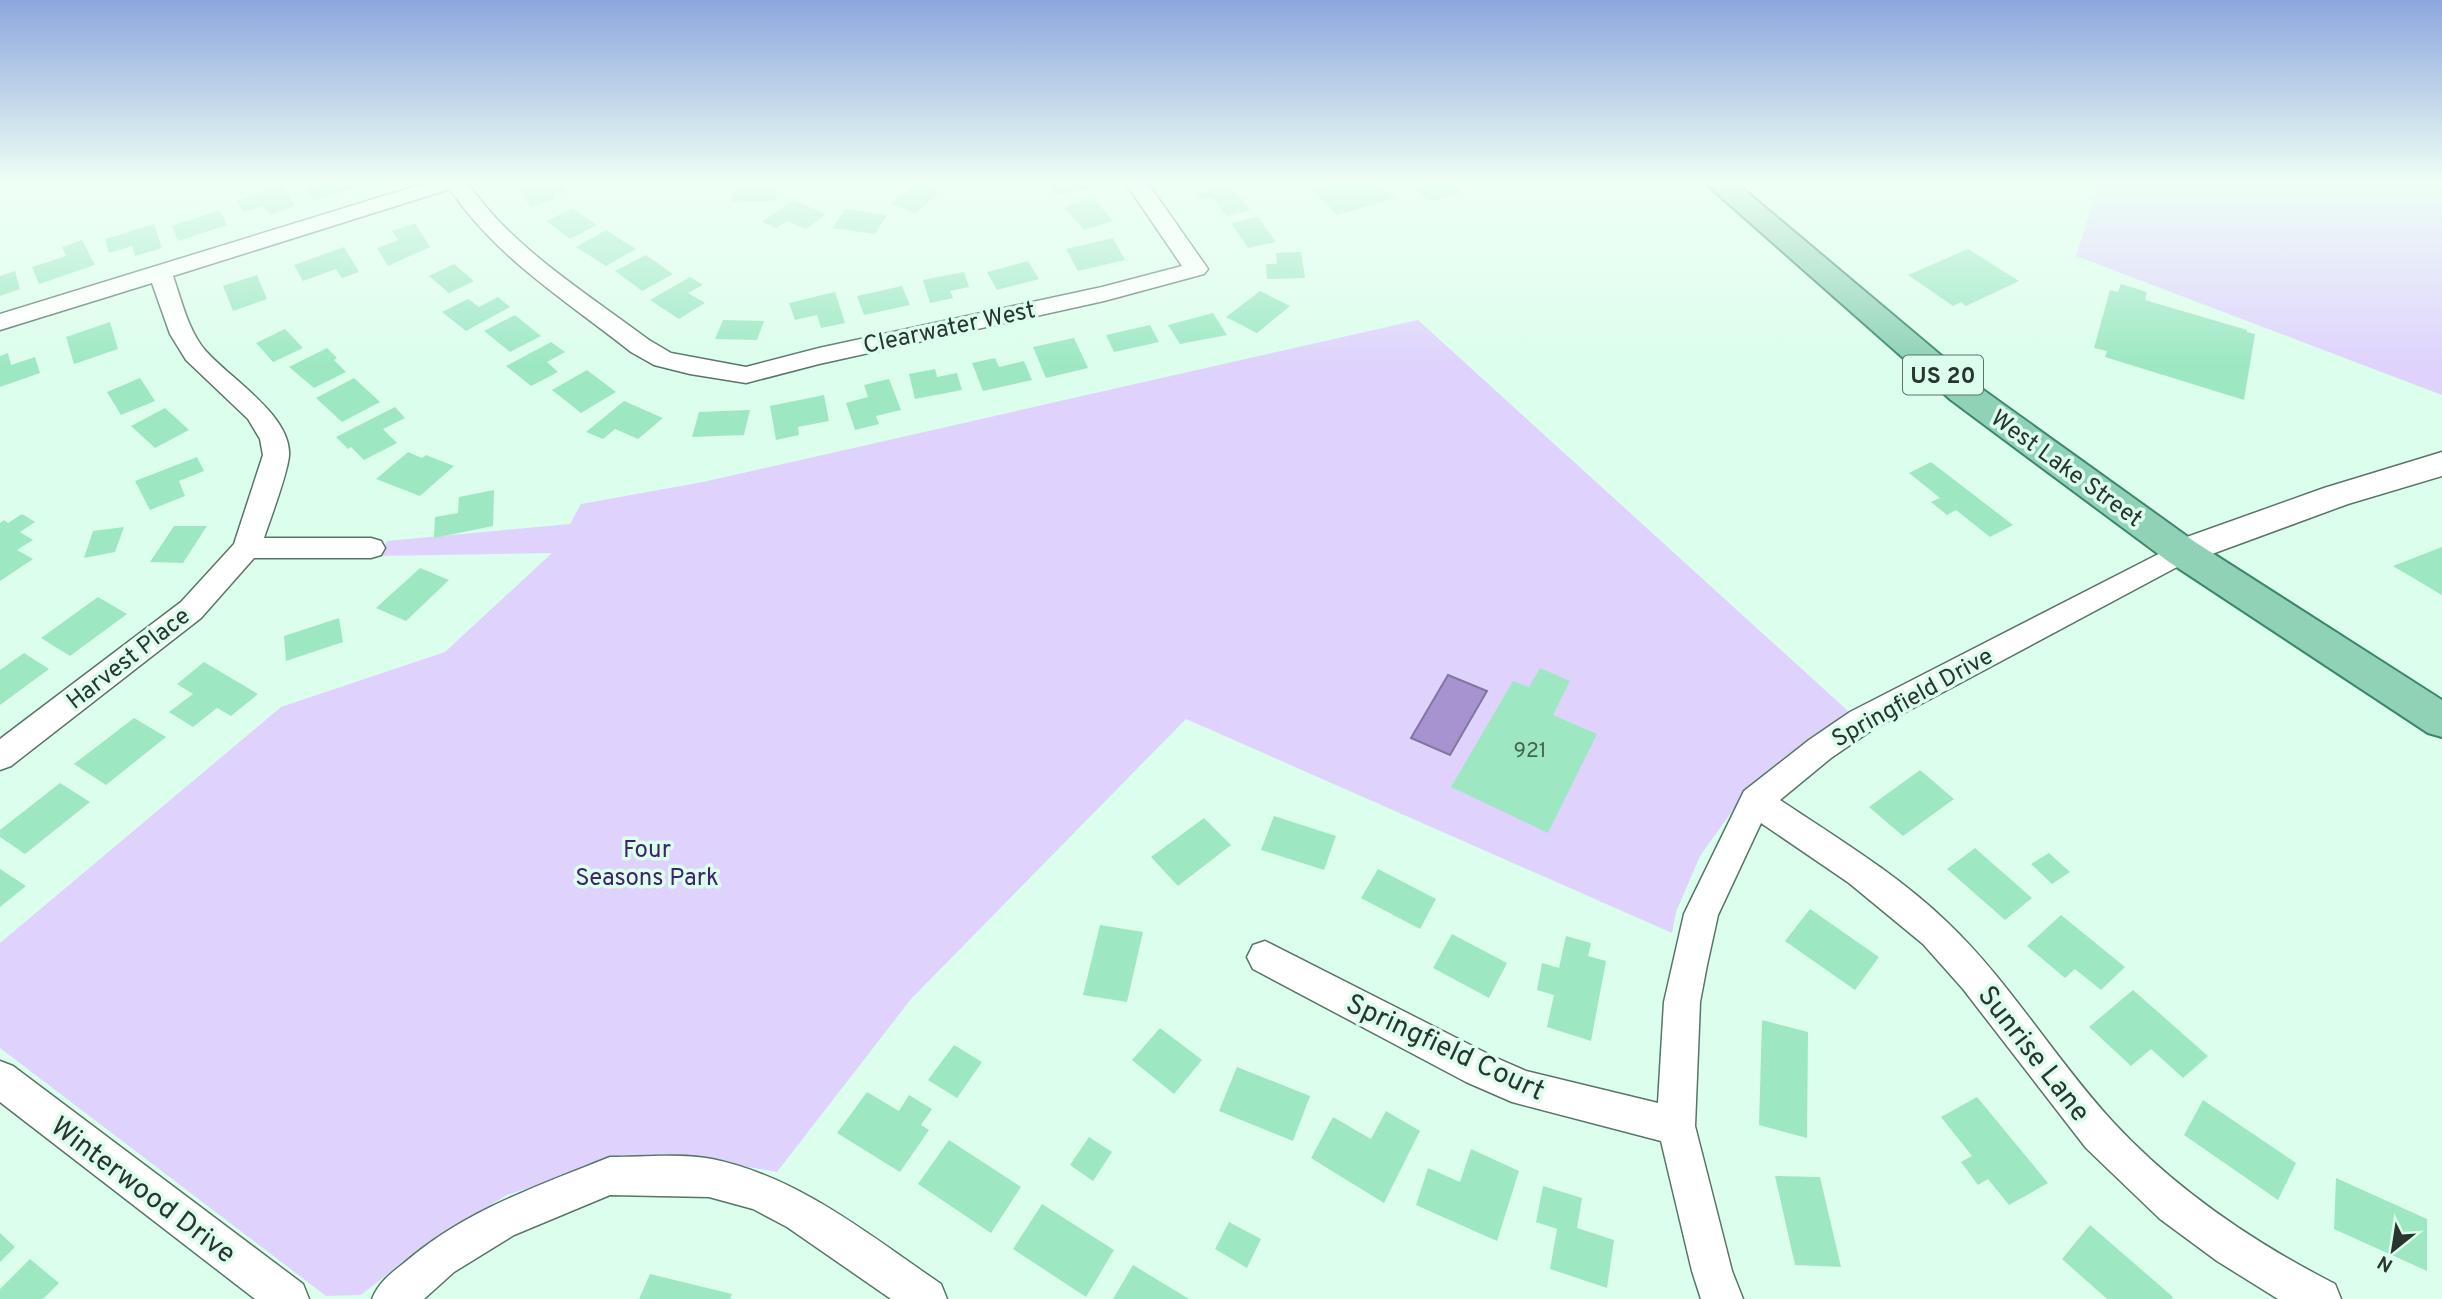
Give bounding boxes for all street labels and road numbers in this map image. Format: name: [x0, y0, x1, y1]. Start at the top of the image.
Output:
street label: Clearwater West: [861, 296, 1038, 362]
road number: US 20: [1903, 356, 1983, 394]
street label: West Lake Street: [1984, 404, 2148, 535]
street label: Harvest Place: [61, 602, 197, 717]
street label: Springfield Drive: [1827, 642, 1999, 755]
street label: Sunrise Lane: [1968, 979, 2097, 1130]
street label: Springfield Court: [1340, 987, 1550, 1110]
street label: Winterwood Drive: [42, 1110, 242, 1273]

